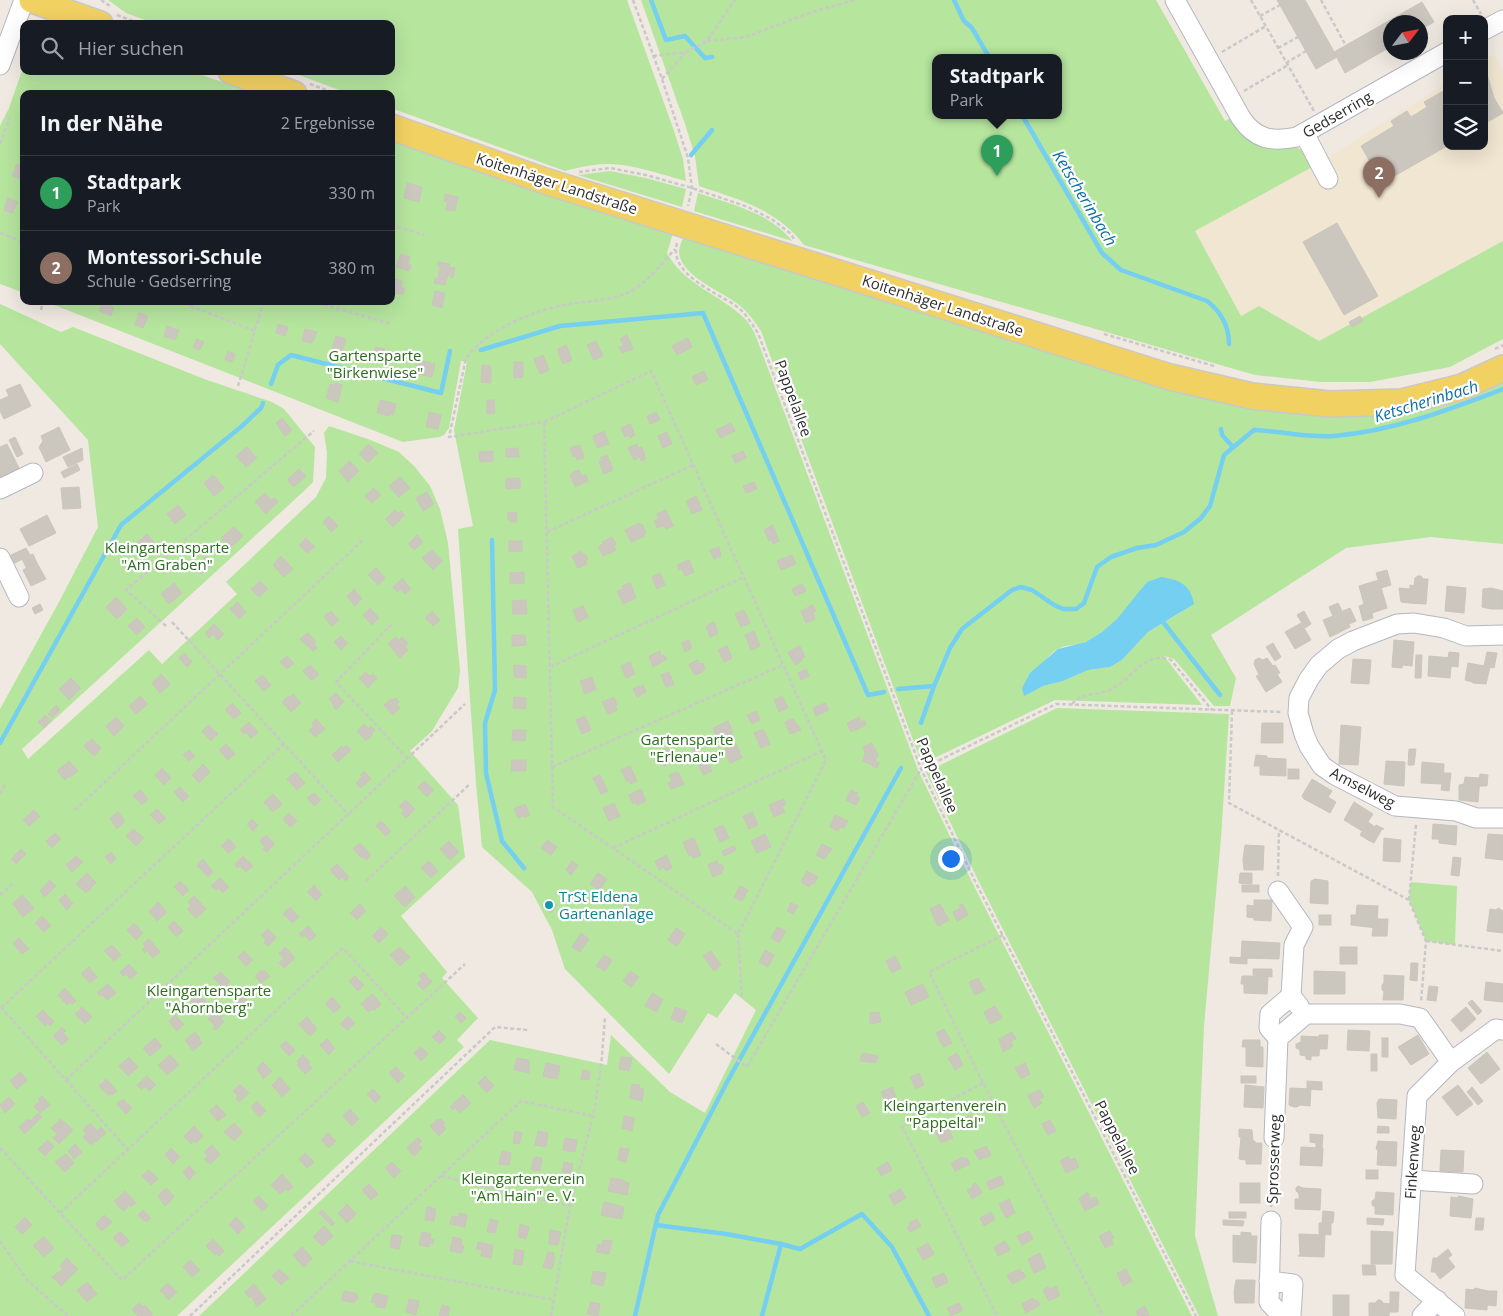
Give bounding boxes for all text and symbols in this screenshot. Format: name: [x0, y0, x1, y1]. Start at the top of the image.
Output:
north arrow: [1383, 15, 1428, 60]
map controls: [1443, 15, 1488, 150]
button: +: [1443, 15, 1488, 60]
search box: [20, 20, 395, 75]
icon: search: [38, 34, 66, 62]
text: Hier suchen: [78, 35, 184, 61]
popup: [932, 54, 1062, 119]
button: −: [1443, 60, 1488, 105]
text: Stadtpark: [950, 63, 1044, 89]
street label: Gedserring: [1298, 86, 1376, 142]
text: Park: [950, 89, 983, 111]
button: layers: [1443, 105, 1488, 150]
text: In der Nähe: [40, 109, 163, 137]
text: 2 Ergebnisse: [281, 112, 375, 134]
pin: 1: [981, 135, 1013, 176]
water label: Ketscherinbach: [1048, 146, 1122, 250]
street label: Koitenhäger Landstraße: [474, 147, 640, 219]
pin: 2: [1363, 157, 1395, 198]
text: Stadtpark: [87, 169, 181, 195]
text: 1: [51, 182, 61, 204]
text: 330 m: [329, 182, 375, 204]
text: Park: [87, 195, 120, 217]
text: Montessori-Schule: [87, 244, 262, 270]
text: 2: [51, 257, 61, 279]
text: 380 m: [329, 257, 375, 279]
street label: Koitenhäger Landstraße: [860, 269, 1026, 341]
text: Schule · Gedserring: [87, 270, 231, 292]
park label: Gartensparte "Birkenwiese": [327, 345, 423, 382]
street label: Pappelallee: [771, 357, 817, 439]
water label: Ketscherinbach: [1371, 375, 1481, 427]
park label: Kleingartensparte "Am Graben": [105, 537, 229, 574]
park label: Gartensparte "Erlenaue": [641, 729, 733, 766]
street label: Pappelallee: [912, 734, 964, 816]
street label: Amselweg: [1327, 762, 1399, 812]
your location: [938, 846, 964, 872]
place label: TrSt Eldena Gartenanlage: [559, 886, 654, 923]
marker: TrSt Eldena Gartenanlage: [543, 899, 555, 911]
park label: Kleingartensparte "Ahornberg": [147, 980, 271, 1017]
park label: Kleingartenverein "Pappeltal": [883, 1095, 1007, 1132]
street label: Pappelallee: [1091, 1097, 1145, 1177]
street label: Sprosserweg: [1261, 1114, 1285, 1204]
street label: Finkenweg: [1399, 1124, 1425, 1200]
park label: Kleingartenverein "Am Hain" e. V.: [461, 1168, 585, 1205]

